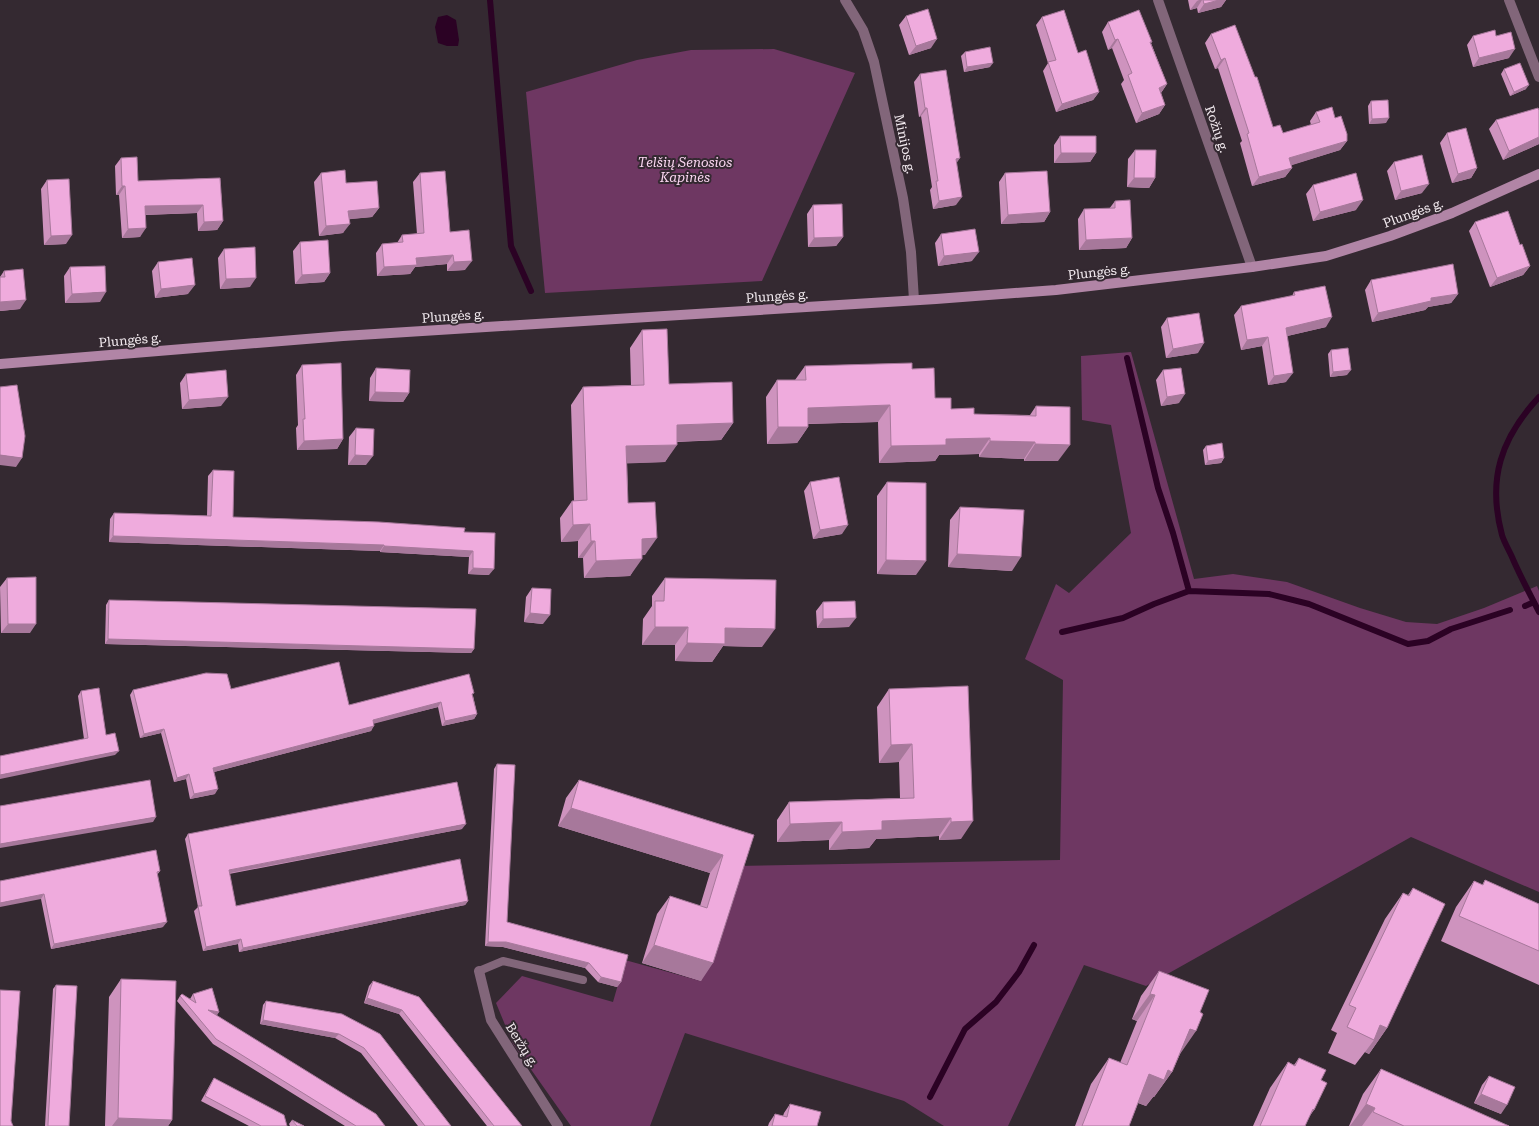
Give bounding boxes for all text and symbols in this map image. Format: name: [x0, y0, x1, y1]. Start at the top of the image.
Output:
street label: Rožių g.: [1202, 103, 1232, 155]
street label: Minijos g.: [891, 113, 919, 175]
park label: Telšių Senosios Kapinės: [638, 155, 732, 185]
street label: Plungės g.: [1381, 195, 1445, 231]
street label: Plungės g.: [1067, 261, 1131, 283]
street label: Plungės g.: [745, 286, 809, 306]
street label: Plungės g.: [421, 306, 485, 326]
street label: Plungės g.: [98, 330, 162, 350]
street label: Beržų g.: [503, 1020, 541, 1070]

